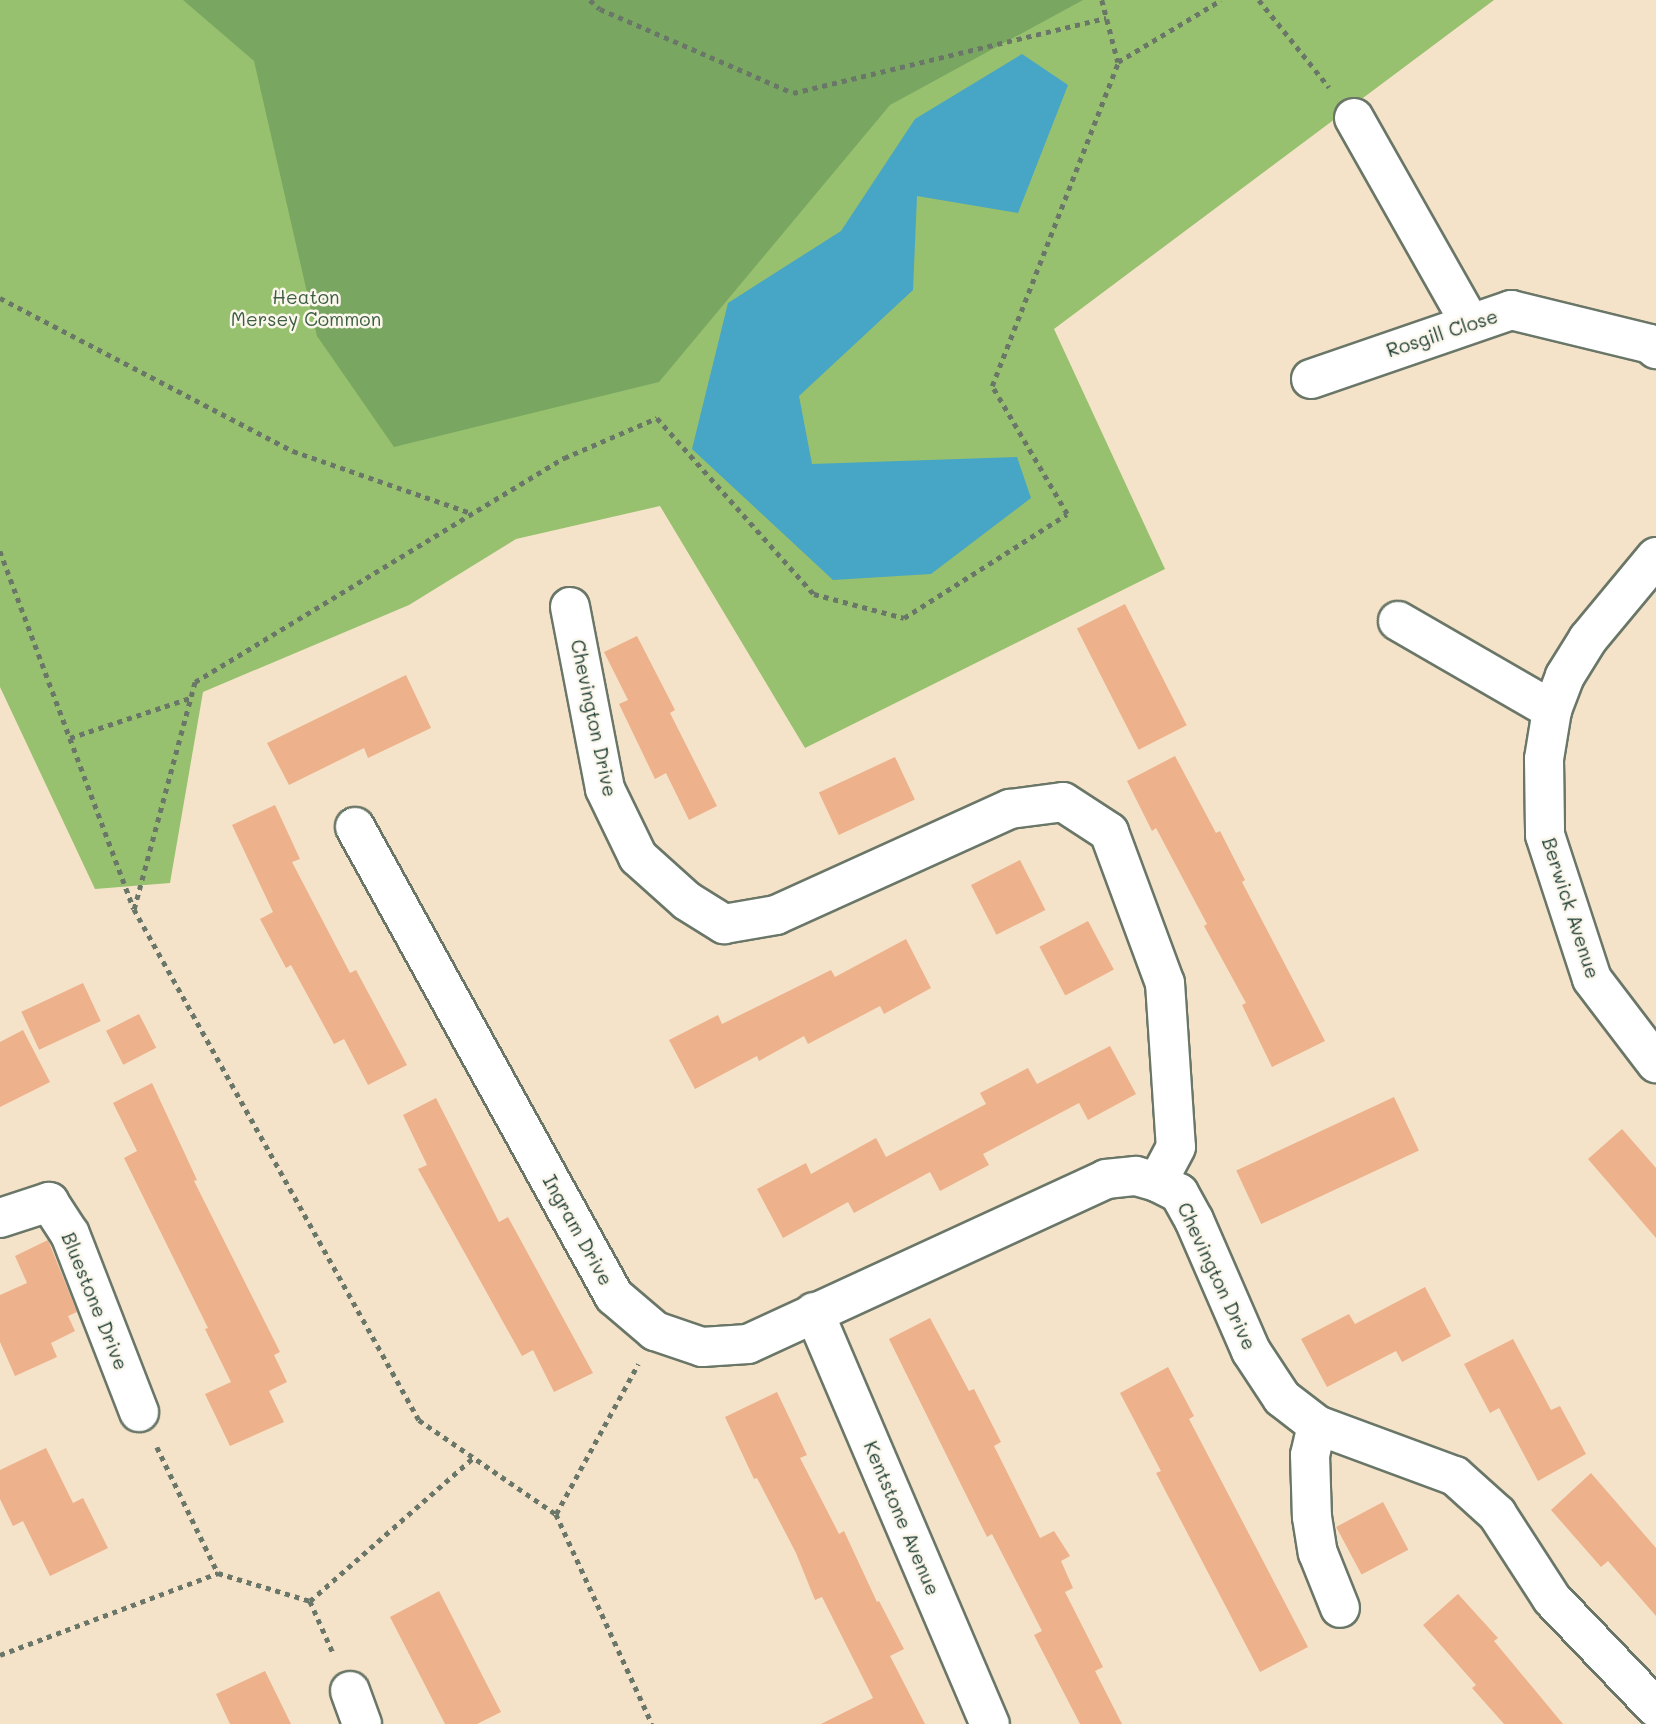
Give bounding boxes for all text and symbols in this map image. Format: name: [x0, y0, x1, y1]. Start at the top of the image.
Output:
park label: Heaton Mersey Common: [231, 286, 381, 330]
street label: Rosgill Close: [1383, 304, 1501, 362]
street label: Chevington Drive: [566, 637, 622, 799]
street label: Berwick Avenue: [1537, 835, 1605, 981]
street label: Ingram Drive: [538, 1171, 618, 1289]
street label: Chevington Drive: [1173, 1199, 1261, 1353]
street label: Bluestone Drive: [57, 1229, 133, 1373]
street label: Kentstone Avenue: [859, 1438, 945, 1598]

